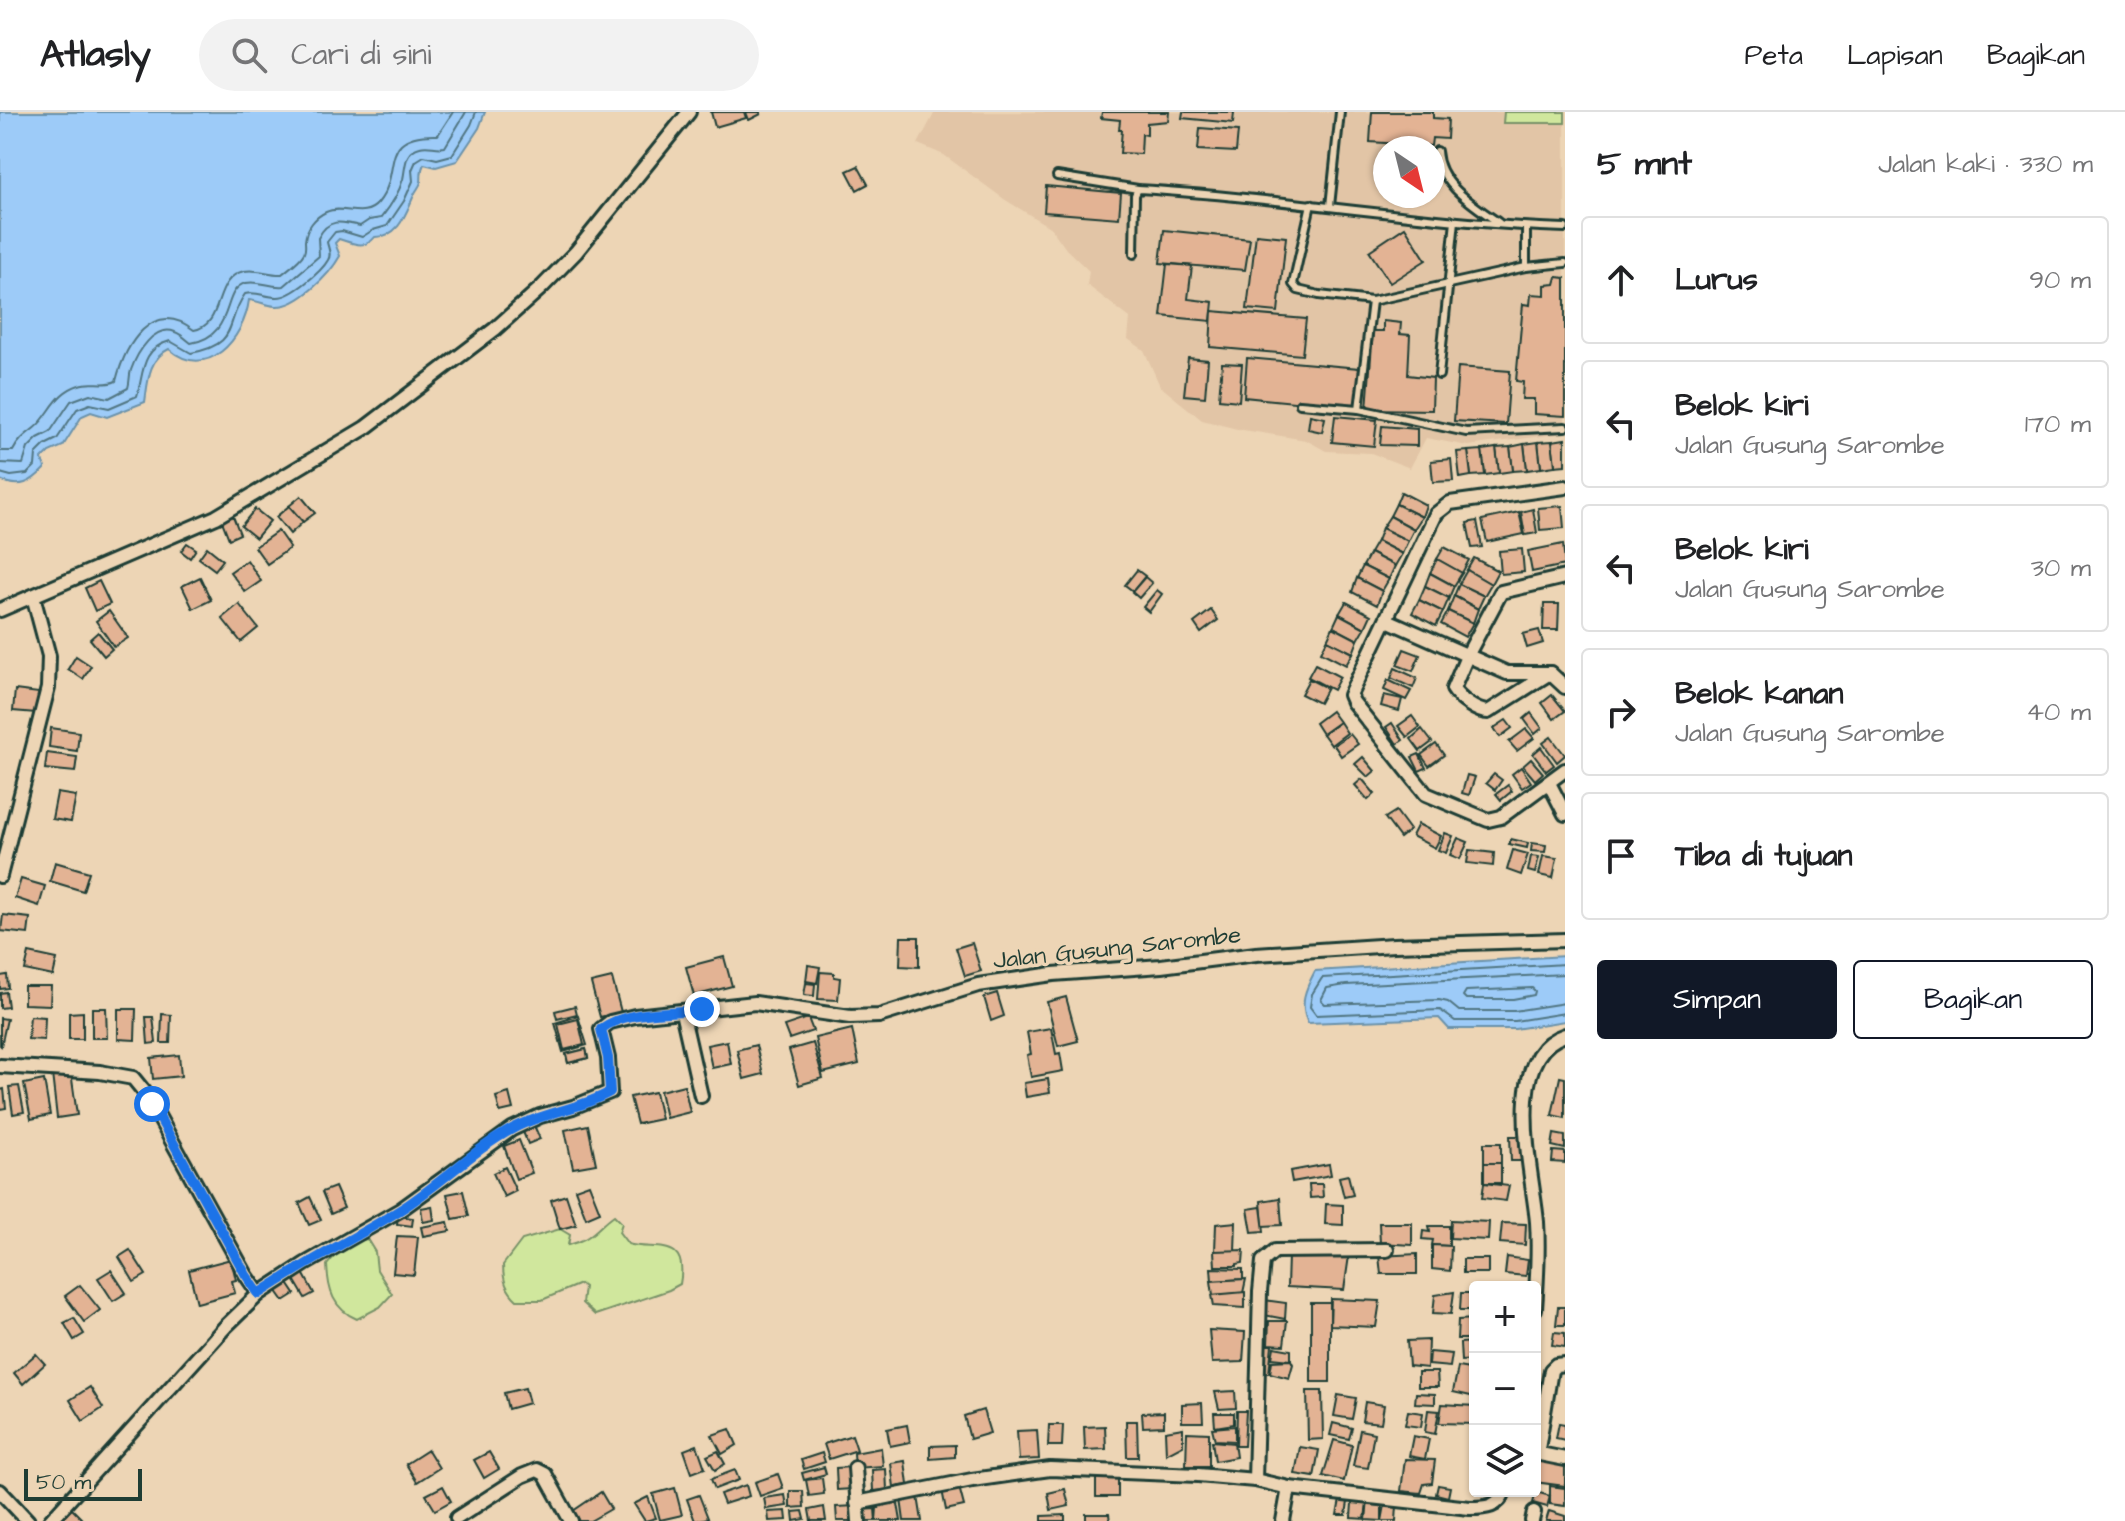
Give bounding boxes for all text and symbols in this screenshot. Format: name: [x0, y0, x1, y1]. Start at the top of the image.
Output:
search box: [199, 19, 759, 91]
text: Atlasly: [40, 29, 151, 81]
icon: search: [227, 33, 271, 77]
text: Cari di sini: [291, 34, 432, 76]
text: Peta: [1744, 36, 1803, 75]
text: Lapisan: [1847, 36, 1943, 75]
text: Bagikan: [1987, 36, 2085, 75]
north arrow: [1373, 136, 1445, 208]
text: 5 mnt: [1597, 140, 1692, 188]
text: Jalan kaki · 330 m: [1878, 146, 2093, 182]
icon: ahead: [1599, 258, 1643, 302]
text: Lurus: [1675, 259, 1758, 301]
text: 90 m: [2029, 262, 2091, 298]
text: Belok kiri: [1675, 385, 1809, 427]
icon: left: [1599, 402, 1643, 446]
text: 170 m: [2025, 406, 2091, 442]
text: Jalan Gusung Sarombe: [1675, 427, 1945, 463]
text: Belok kiri: [1675, 529, 1809, 571]
icon: left: [1599, 546, 1643, 590]
text: 30 m: [2031, 550, 2091, 586]
text: Jalan Gusung Sarombe: [1675, 571, 1945, 607]
text: Belok kanan: [1675, 673, 1844, 715]
icon: right: [1599, 690, 1643, 734]
text: 40 m: [2026, 694, 2091, 730]
text: Jalan Gusung Sarombe: [1675, 715, 1945, 751]
icon: arrive: [1599, 834, 1643, 878]
text: Tiba di tujuan: [1675, 835, 1852, 877]
street label: Jalan Gusung Sarombe: [991, 918, 1243, 979]
button: Simpan: [1597, 960, 1837, 1039]
button: Bagikan: [1853, 960, 2093, 1039]
route end: [684, 991, 720, 1027]
route start: [134, 1086, 170, 1122]
map controls: [1469, 1281, 1541, 1497]
button: +: [1469, 1281, 1541, 1353]
button: −: [1469, 1353, 1541, 1425]
button: layers: [1469, 1425, 1541, 1497]
scale bar: [24, 1465, 142, 1501]
text: 50 m: [36, 1467, 91, 1498]

